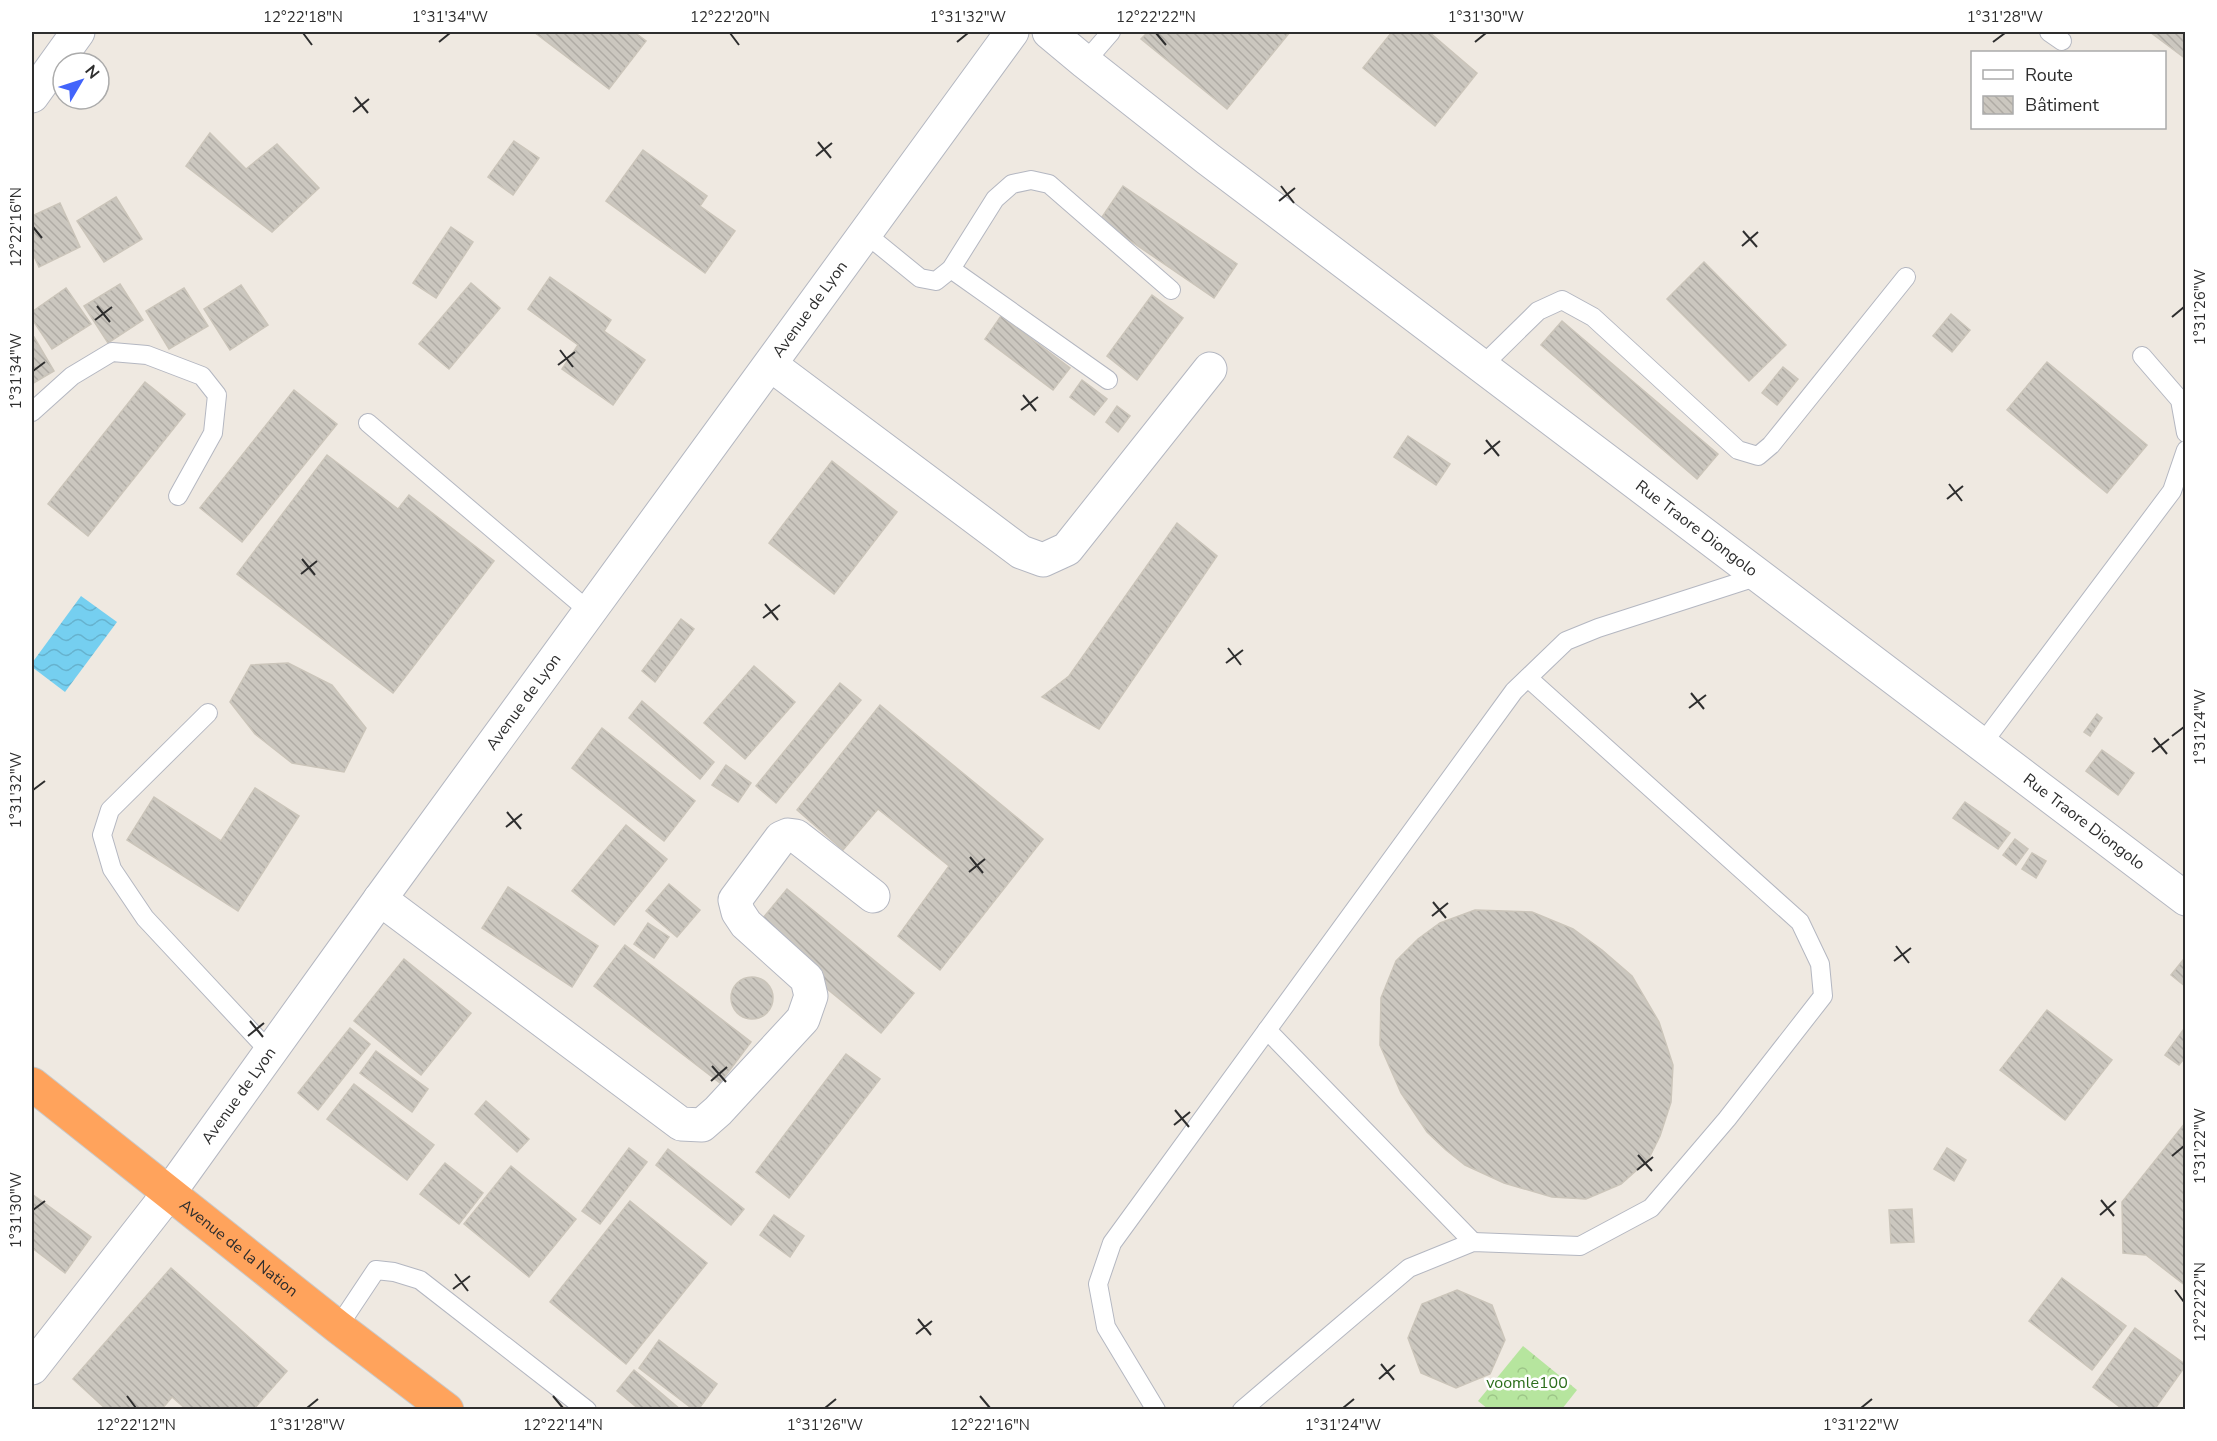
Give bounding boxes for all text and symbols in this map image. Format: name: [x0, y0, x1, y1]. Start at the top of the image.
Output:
text: 12°22'18"N: [263, 7, 343, 27]
text: 1°31'34"W: [412, 7, 489, 27]
text: 12°22'20"N: [690, 7, 770, 27]
text: 1°31'32"W: [930, 7, 1007, 27]
text: 12°22'22"N: [1116, 7, 1196, 27]
text: 1°31'30"W: [1448, 7, 1525, 27]
text: 1°31'28"W: [1967, 7, 2044, 27]
north arrow: [51, 51, 111, 111]
legend: [1971, 51, 2166, 129]
text: N: [80, 61, 104, 84]
text: Route: [2025, 63, 2073, 87]
text: Bâtiment: [2025, 93, 2099, 117]
text: 12°22'16"N: [6, 187, 26, 267]
street label: Avenue de Lyon: [767, 256, 853, 362]
text: 1°31'26"W: [2190, 268, 2210, 345]
text: 1°31'34"W: [6, 332, 26, 409]
street label: Rue Traore Diongolo: [1631, 475, 1762, 582]
street label: Avenue de Lyon: [481, 649, 566, 755]
text: 1°31'24"W: [2190, 688, 2210, 765]
text: 1°31'32"W: [6, 751, 26, 828]
street label: Rue Traore Diongolo: [2019, 769, 2150, 875]
street label: Avenue de Lyon: [196, 1043, 281, 1149]
text: 1°31'22"W: [2190, 1107, 2210, 1184]
text: 1°31'30"W: [6, 1171, 26, 1248]
street label: Avenue de la Nation: [175, 1194, 303, 1302]
text: 12°22'22"N: [2190, 1262, 2210, 1342]
park label: voomle100: [1486, 1372, 1568, 1394]
text: 12°22'12"N: [96, 1415, 176, 1435]
text: 1°31'28"W: [269, 1415, 346, 1435]
text: 12°22'14"N: [523, 1415, 603, 1435]
text: 1°31'26"W: [787, 1415, 864, 1435]
text: 12°22'16"N: [950, 1415, 1030, 1435]
text: 1°31'24"W: [1305, 1415, 1382, 1435]
text: 1°31'22"W: [1823, 1415, 1900, 1435]

